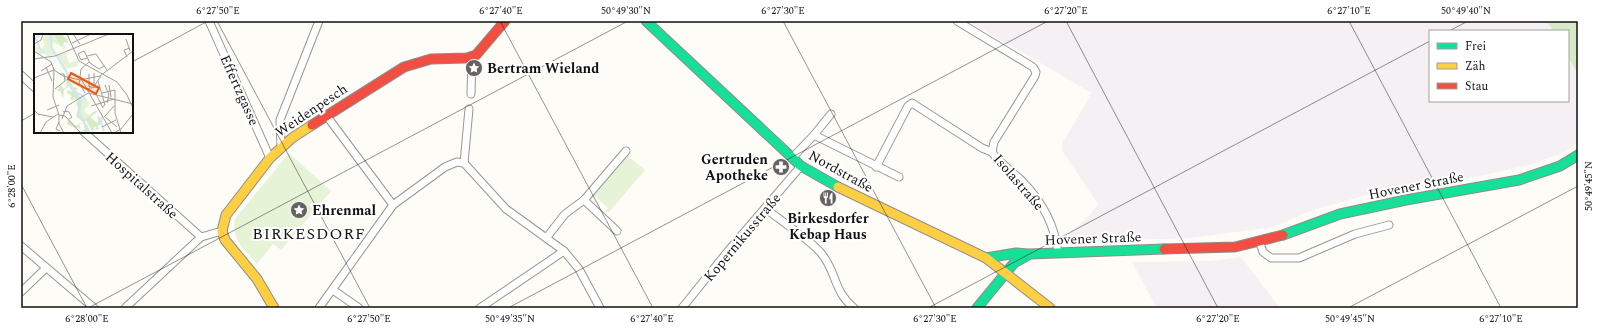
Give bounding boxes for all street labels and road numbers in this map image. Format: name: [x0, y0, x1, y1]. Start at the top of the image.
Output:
street label: Effertzgasse: [215, 51, 265, 129]
street label: Weidenpesch: [271, 78, 352, 142]
street label: Nordstraße: [805, 145, 877, 198]
street label: Hospitalstraße: [100, 147, 183, 224]
street label: Isolastraße: [988, 149, 1049, 215]
street label: Hovener Straße: [1367, 166, 1466, 205]
street label: Kopernikusstraße: [699, 188, 786, 286]
street label: Hovener Straße: [1044, 226, 1142, 251]

